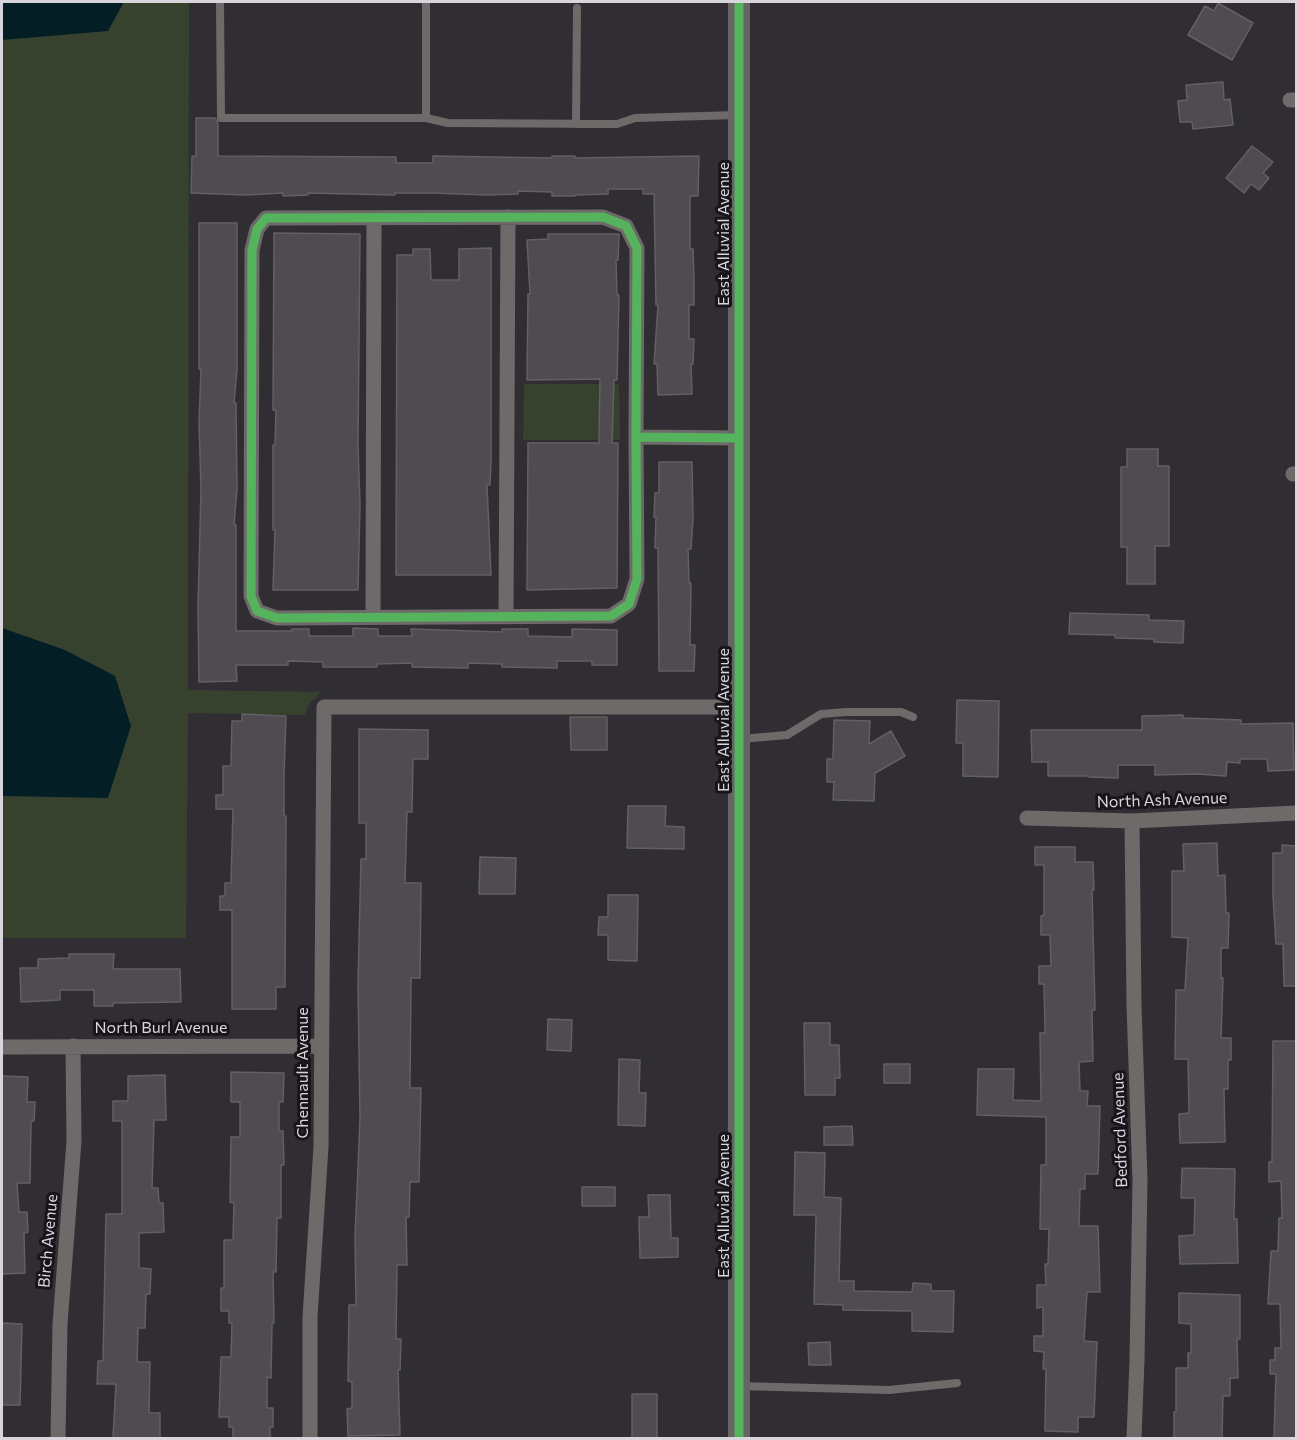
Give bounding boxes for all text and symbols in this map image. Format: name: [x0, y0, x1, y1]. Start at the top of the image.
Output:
street label: East Alluvial Avenue: [714, 162, 734, 306]
street label: East Alluvial Avenue: [714, 648, 734, 792]
street label: North Ash Avenue: [1096, 788, 1228, 812]
street label: Chennault Avenue: [293, 1007, 313, 1139]
street label: North Burl Avenue: [95, 1018, 227, 1038]
street label: Bedford Avenue: [1108, 1072, 1132, 1188]
street label: East Alluvial Avenue: [714, 1134, 734, 1278]
street label: Birch Avenue: [34, 1193, 62, 1289]

